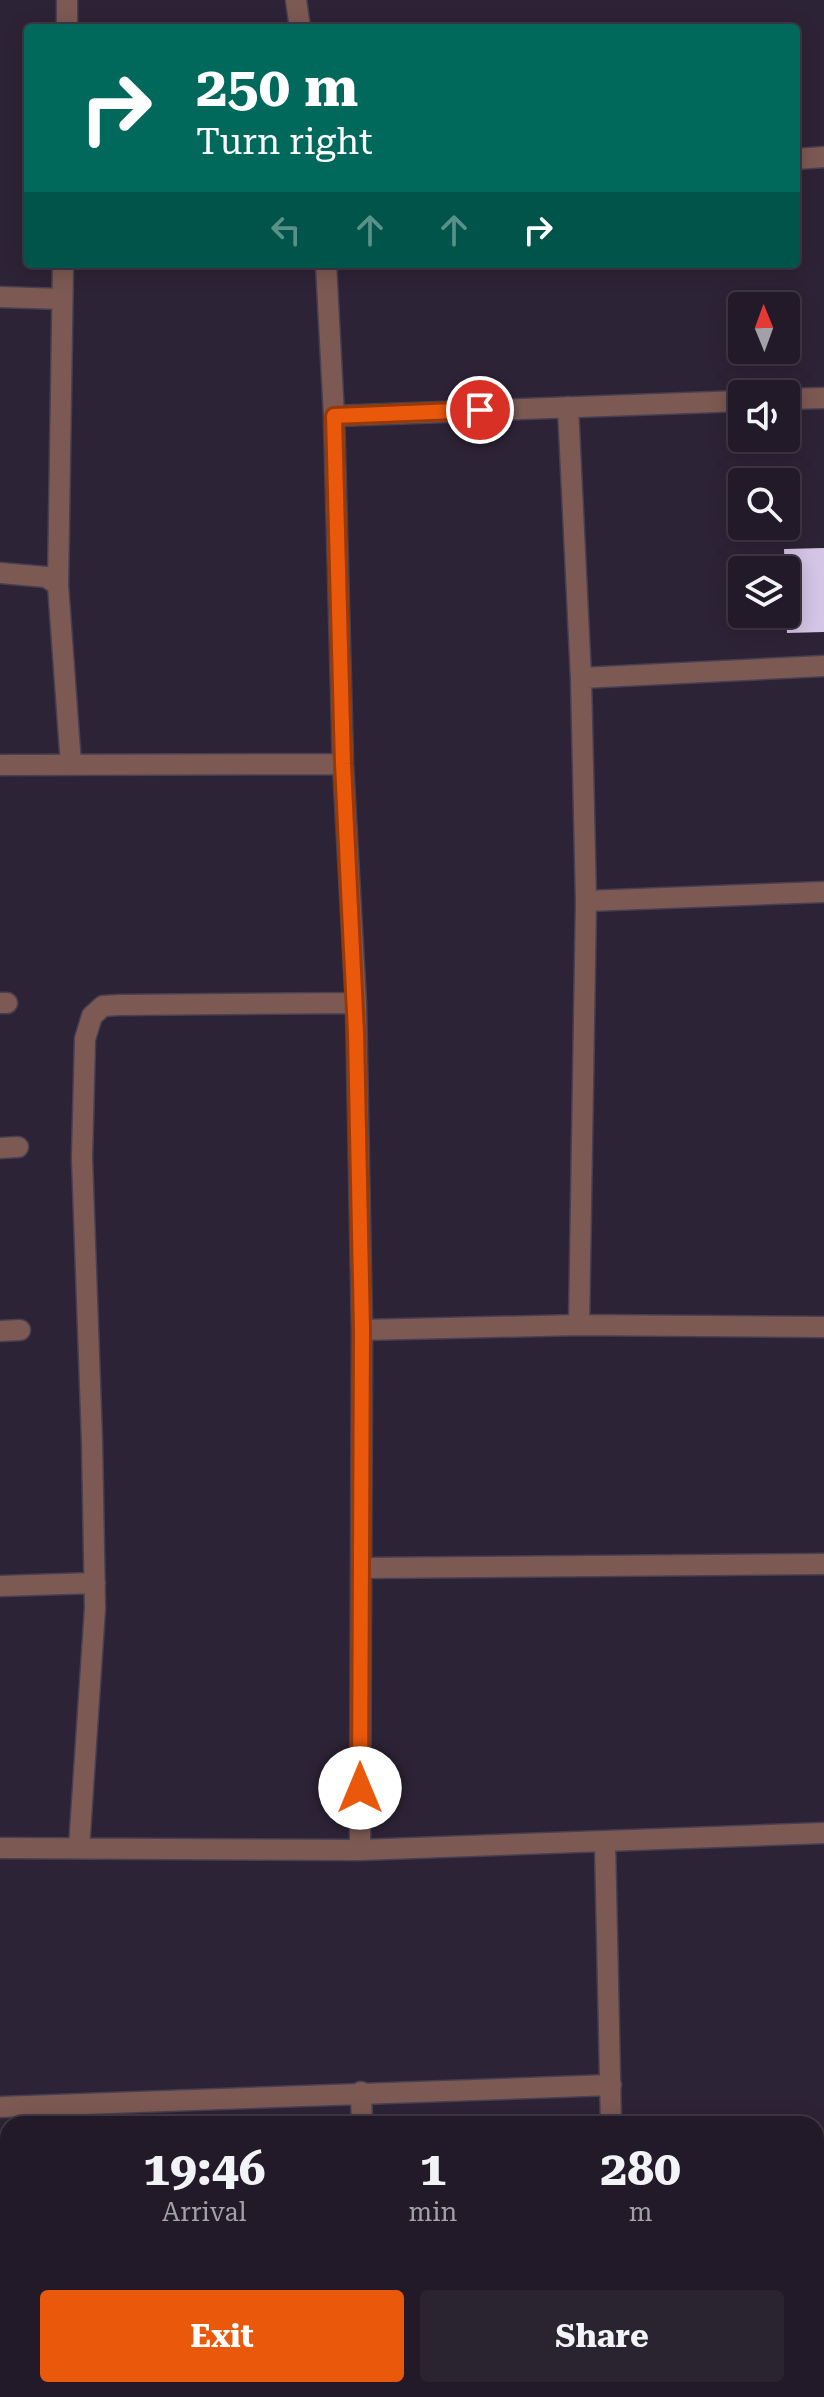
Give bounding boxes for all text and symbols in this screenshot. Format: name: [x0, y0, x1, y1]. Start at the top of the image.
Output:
text: 250 m: [196, 54, 358, 120]
icon: right: [64, 56, 168, 160]
text: Turn right: [196, 121, 373, 163]
icon: left: [264, 208, 308, 252]
icon: ahead: [348, 208, 392, 252]
icon: ahead: [432, 208, 476, 252]
icon: right: [516, 208, 560, 252]
north arrow: [728, 292, 800, 364]
map controls: [728, 292, 800, 628]
pin: [446, 376, 514, 444]
button: sound: [728, 380, 800, 452]
icon: arrive: [458, 388, 502, 432]
button: search: [728, 468, 800, 540]
button: layers: [728, 556, 800, 628]
position arrow: [318, 1746, 402, 1830]
text: 19:46: [143, 2141, 266, 2197]
text: 1: [419, 2141, 446, 2197]
text: 280: [600, 2141, 681, 2197]
text: Arrival: [162, 2197, 247, 2227]
text: min: [409, 2197, 457, 2227]
text: m: [629, 2197, 653, 2227]
button: Exit: [40, 2290, 404, 2382]
button: Share: [420, 2290, 784, 2382]

